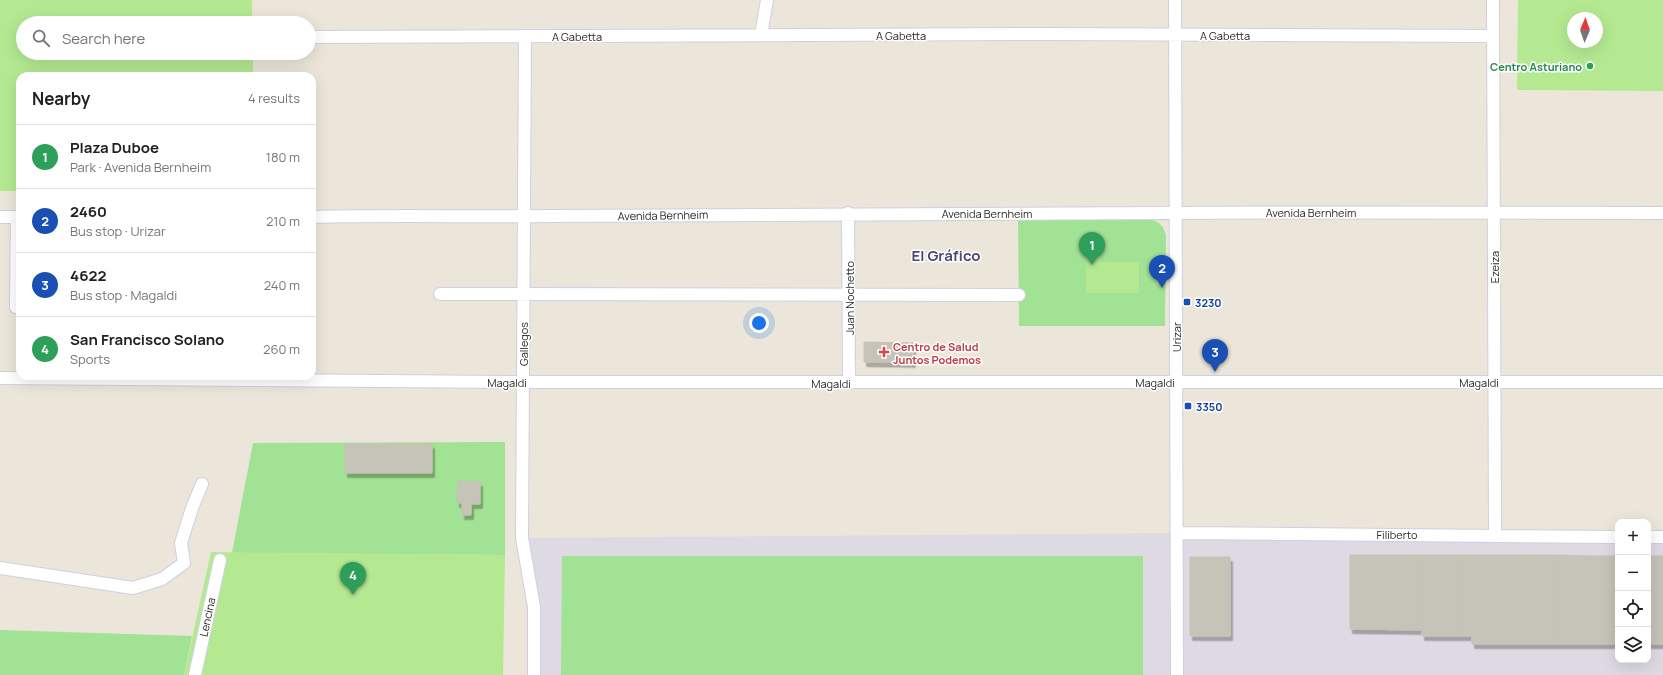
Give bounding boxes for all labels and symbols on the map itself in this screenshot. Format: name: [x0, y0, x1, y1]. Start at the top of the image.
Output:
north arrow: [1567, 12, 1603, 48]
street label: A Gabetta: [876, 28, 926, 43]
street label: A Gabetta: [1200, 28, 1250, 43]
street label: A Gabetta: [552, 29, 602, 44]
place label: Centro Asturiano: [1490, 59, 1582, 74]
marker: Centro Asturiano: [1585, 61, 1595, 71]
street label: Avenida Bernheim: [1266, 205, 1356, 220]
street label: Avenida Bernheim: [942, 206, 1032, 221]
street label: Avenida Bernheim: [618, 207, 708, 223]
pin: 1: [1079, 232, 1105, 265]
district label: El Gráfico: [911, 245, 981, 266]
street label: Ezeiza: [1487, 251, 1502, 283]
pin: 2: [1149, 255, 1175, 288]
street label: Juan Nochetto: [842, 260, 857, 335]
place label: 3230: [1195, 295, 1222, 310]
marker: 3230: [1182, 297, 1192, 307]
your location: [749, 313, 769, 333]
street label: Gallegos: [516, 322, 531, 366]
street label: Urizar: [1169, 322, 1184, 352]
place label: Centro de Salud Juntos Podemos: [893, 339, 981, 367]
pin: 3: [1202, 339, 1228, 372]
marker: Centro de Salud Juntos Podemos: [878, 346, 890, 358]
street label: Magaldi: [487, 375, 527, 390]
street label: Magaldi: [1135, 375, 1175, 390]
street label: Magaldi: [1459, 375, 1499, 390]
street label: Magaldi: [811, 376, 851, 391]
place label: 3350: [1196, 399, 1222, 414]
marker: 3350: [1183, 401, 1193, 411]
street label: Filiberto: [1377, 527, 1418, 542]
pin: 4: [340, 562, 366, 595]
street label: Lencina: [196, 596, 218, 638]

